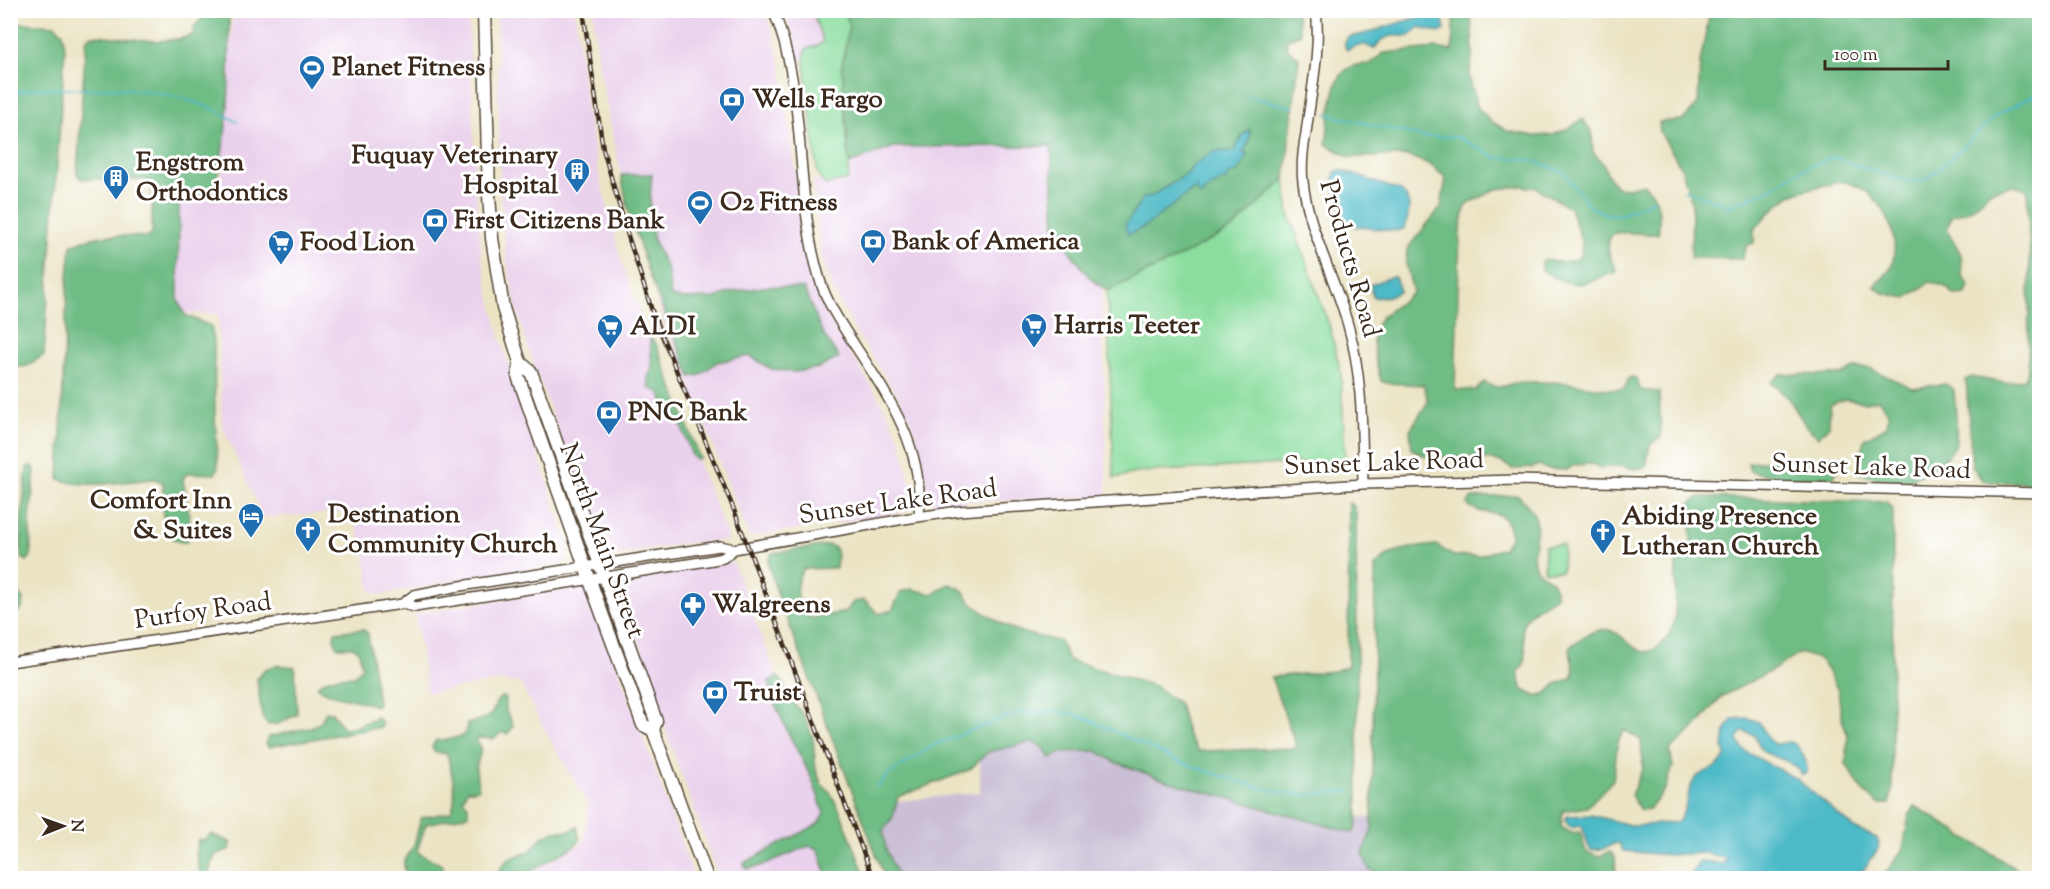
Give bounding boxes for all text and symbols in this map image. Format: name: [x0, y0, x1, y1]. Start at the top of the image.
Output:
scale bar: [1825, 33, 1948, 71]
text: 100 m: [1834, 43, 1878, 69]
place label: Planet Fitness: [332, 50, 485, 87]
sports icon: Planet Fitness: [297, 53, 327, 91]
place label: Wells Fargo: [752, 82, 883, 119]
bank icon: Wells Fargo: [717, 85, 747, 123]
place label: Fuquay Veterinary Hospital: [351, 138, 559, 205]
place label: Engstrom Orthodontics: [136, 145, 288, 212]
building icon: Fuquay Veterinary Hospital: [562, 156, 592, 194]
building icon: Engstrom Orthodontics: [101, 163, 131, 201]
street label: Products Road: [1309, 176, 1389, 342]
place label: O2 Fitness: [720, 185, 837, 222]
sports icon: O2 Fitness: [685, 188, 715, 226]
place label: First Citizens Bank: [454, 203, 666, 240]
bank icon: First Citizens Bank: [420, 206, 450, 244]
place label: Bank of America: [892, 224, 1079, 261]
place label: Food Lion: [300, 225, 416, 262]
bank icon: Bank of America: [858, 227, 888, 265]
supermarket icon: Food Lion: [266, 228, 296, 266]
place label: Harris Teeter: [1054, 308, 1200, 345]
place label: ALDI: [630, 309, 696, 346]
supermarket icon: Harris Teeter: [1019, 311, 1049, 349]
supermarket icon: ALDI: [595, 312, 625, 350]
place label: PNC Bank: [628, 395, 748, 432]
bank icon: PNC Bank: [594, 398, 624, 436]
street label: North Main Street: [548, 438, 654, 644]
street label: Sunset Lake Road: [1283, 442, 1485, 486]
street label: Sunset Lake Road: [1770, 446, 1972, 490]
street label: Sunset Lake Road: [796, 471, 1000, 535]
place label: Comfort Inn & Suites: [90, 483, 233, 550]
place label: Destination Community Church: [328, 497, 559, 564]
place label: Abiding Presence Lutheran Church: [1622, 499, 1820, 566]
hotel icon: Comfort Inn & Suites: [236, 501, 266, 539]
church icon: Destination Community Church: [293, 515, 323, 553]
church icon: Abiding Presence Lutheran Church: [1588, 517, 1618, 555]
street label: Purfoy Road: [132, 584, 274, 640]
place label: Walgreens: [712, 587, 831, 624]
pharmacy icon: Walgreens: [678, 590, 708, 628]
place label: Truist: [734, 675, 801, 712]
bank icon: Truist: [700, 678, 730, 716]
north arrow: [33, 796, 93, 856]
text: N: [64, 819, 87, 833]

